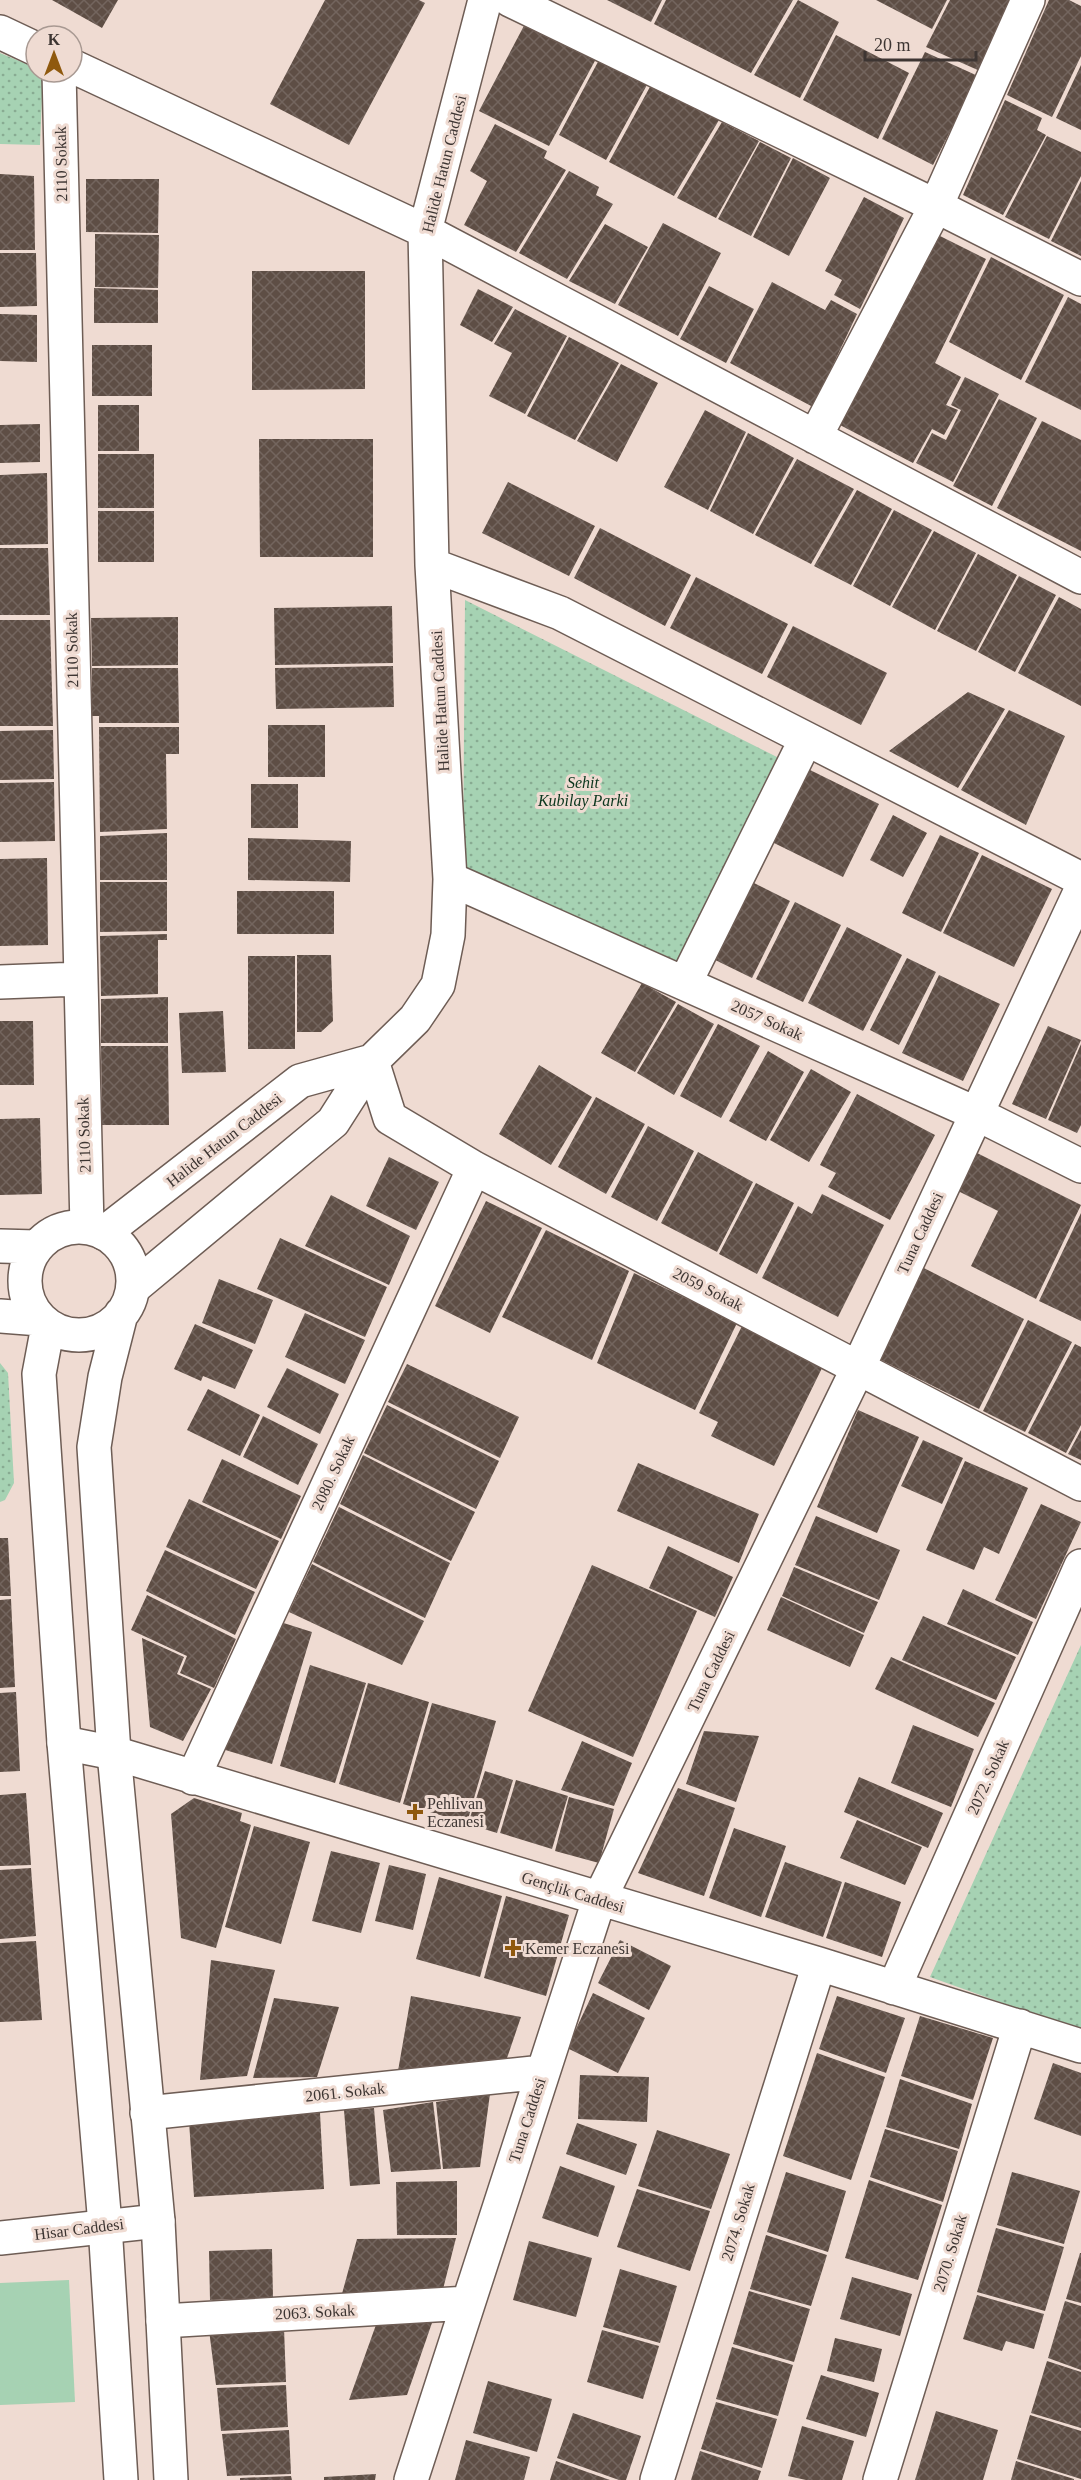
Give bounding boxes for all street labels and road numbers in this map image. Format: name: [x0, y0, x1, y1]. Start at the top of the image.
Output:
street label: Halide Hatun Caddesi: [419, 93, 469, 235]
street label: 2110 Sokak: [52, 126, 70, 202]
street label: 2110 Sokak: [63, 612, 81, 688]
street label: Halide Hatun Caddesi: [428, 629, 452, 772]
street label: 2057 Sokak: [729, 997, 805, 1043]
street label: Halide Hatun Caddesi: [163, 1089, 285, 1190]
street label: 2110 Sokak: [74, 1097, 94, 1173]
street label: Tuna Caddesi: [894, 1189, 947, 1276]
street label: 2059 Sokak: [670, 1264, 746, 1314]
street label: 2080. Sokak: [308, 1433, 358, 1513]
street label: Tuna Caddesi: [684, 1627, 738, 1714]
street label: 2072. Sokak: [964, 1737, 1012, 1817]
street label: Gençlik Caddesi: [519, 1868, 627, 1917]
street label: Tuna Caddesi: [505, 2075, 549, 2164]
street label: 2061. Sokak: [304, 2079, 386, 2105]
street label: 2074. Sokak: [718, 2181, 758, 2263]
street label: 2070. Sokak: [930, 2212, 970, 2294]
street label: Hisar Caddesi: [33, 2215, 125, 2243]
street label: 2063. Sokak: [275, 2301, 355, 2323]

